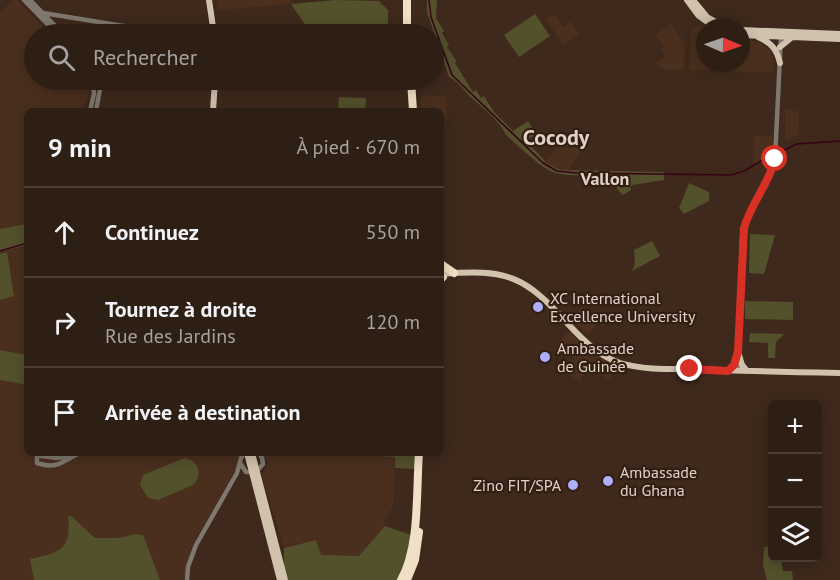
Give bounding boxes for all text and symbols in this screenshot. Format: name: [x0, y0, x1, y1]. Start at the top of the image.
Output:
north arrow: [696, 18, 750, 72]
search box: [24, 24, 444, 90]
icon: search: [45, 41, 78, 74]
text: Rechercher: [93, 43, 197, 71]
district label: Cocody: [523, 123, 590, 151]
text: 9 min: [48, 131, 111, 164]
text: À pied · 670 m: [296, 134, 420, 160]
route start: [761, 145, 787, 171]
district label: Vallon: [580, 167, 629, 190]
icon: ahead: [48, 216, 81, 249]
text: Continuez: [105, 218, 199, 246]
text: 550 m: [366, 219, 420, 245]
place label: XC International Excellence University: [550, 288, 696, 326]
text: Tournez à droite: [105, 295, 257, 323]
marker: XC International Excellence University: [531, 300, 545, 314]
icon: right: [48, 306, 81, 339]
text: 120 m: [366, 309, 420, 335]
text: Rue des Jardins: [105, 323, 236, 349]
place label: Ambassade de Guinée: [557, 338, 634, 376]
marker: Ambassade de Guinée: [538, 350, 552, 364]
route end: [676, 355, 702, 381]
icon: arrive: [48, 396, 81, 429]
text: Arrivée à destination: [105, 398, 301, 426]
map controls: [768, 400, 822, 562]
button: +: [768, 400, 822, 454]
button: −: [768, 454, 822, 508]
place label: Ambassade du Ghana: [620, 462, 697, 500]
marker: Ambassade du Ghana: [601, 474, 615, 488]
place label: Zino FIT/SPA: [473, 475, 562, 495]
marker: Zino FIT/SPA: [566, 478, 580, 492]
button: layers: [768, 508, 822, 562]

